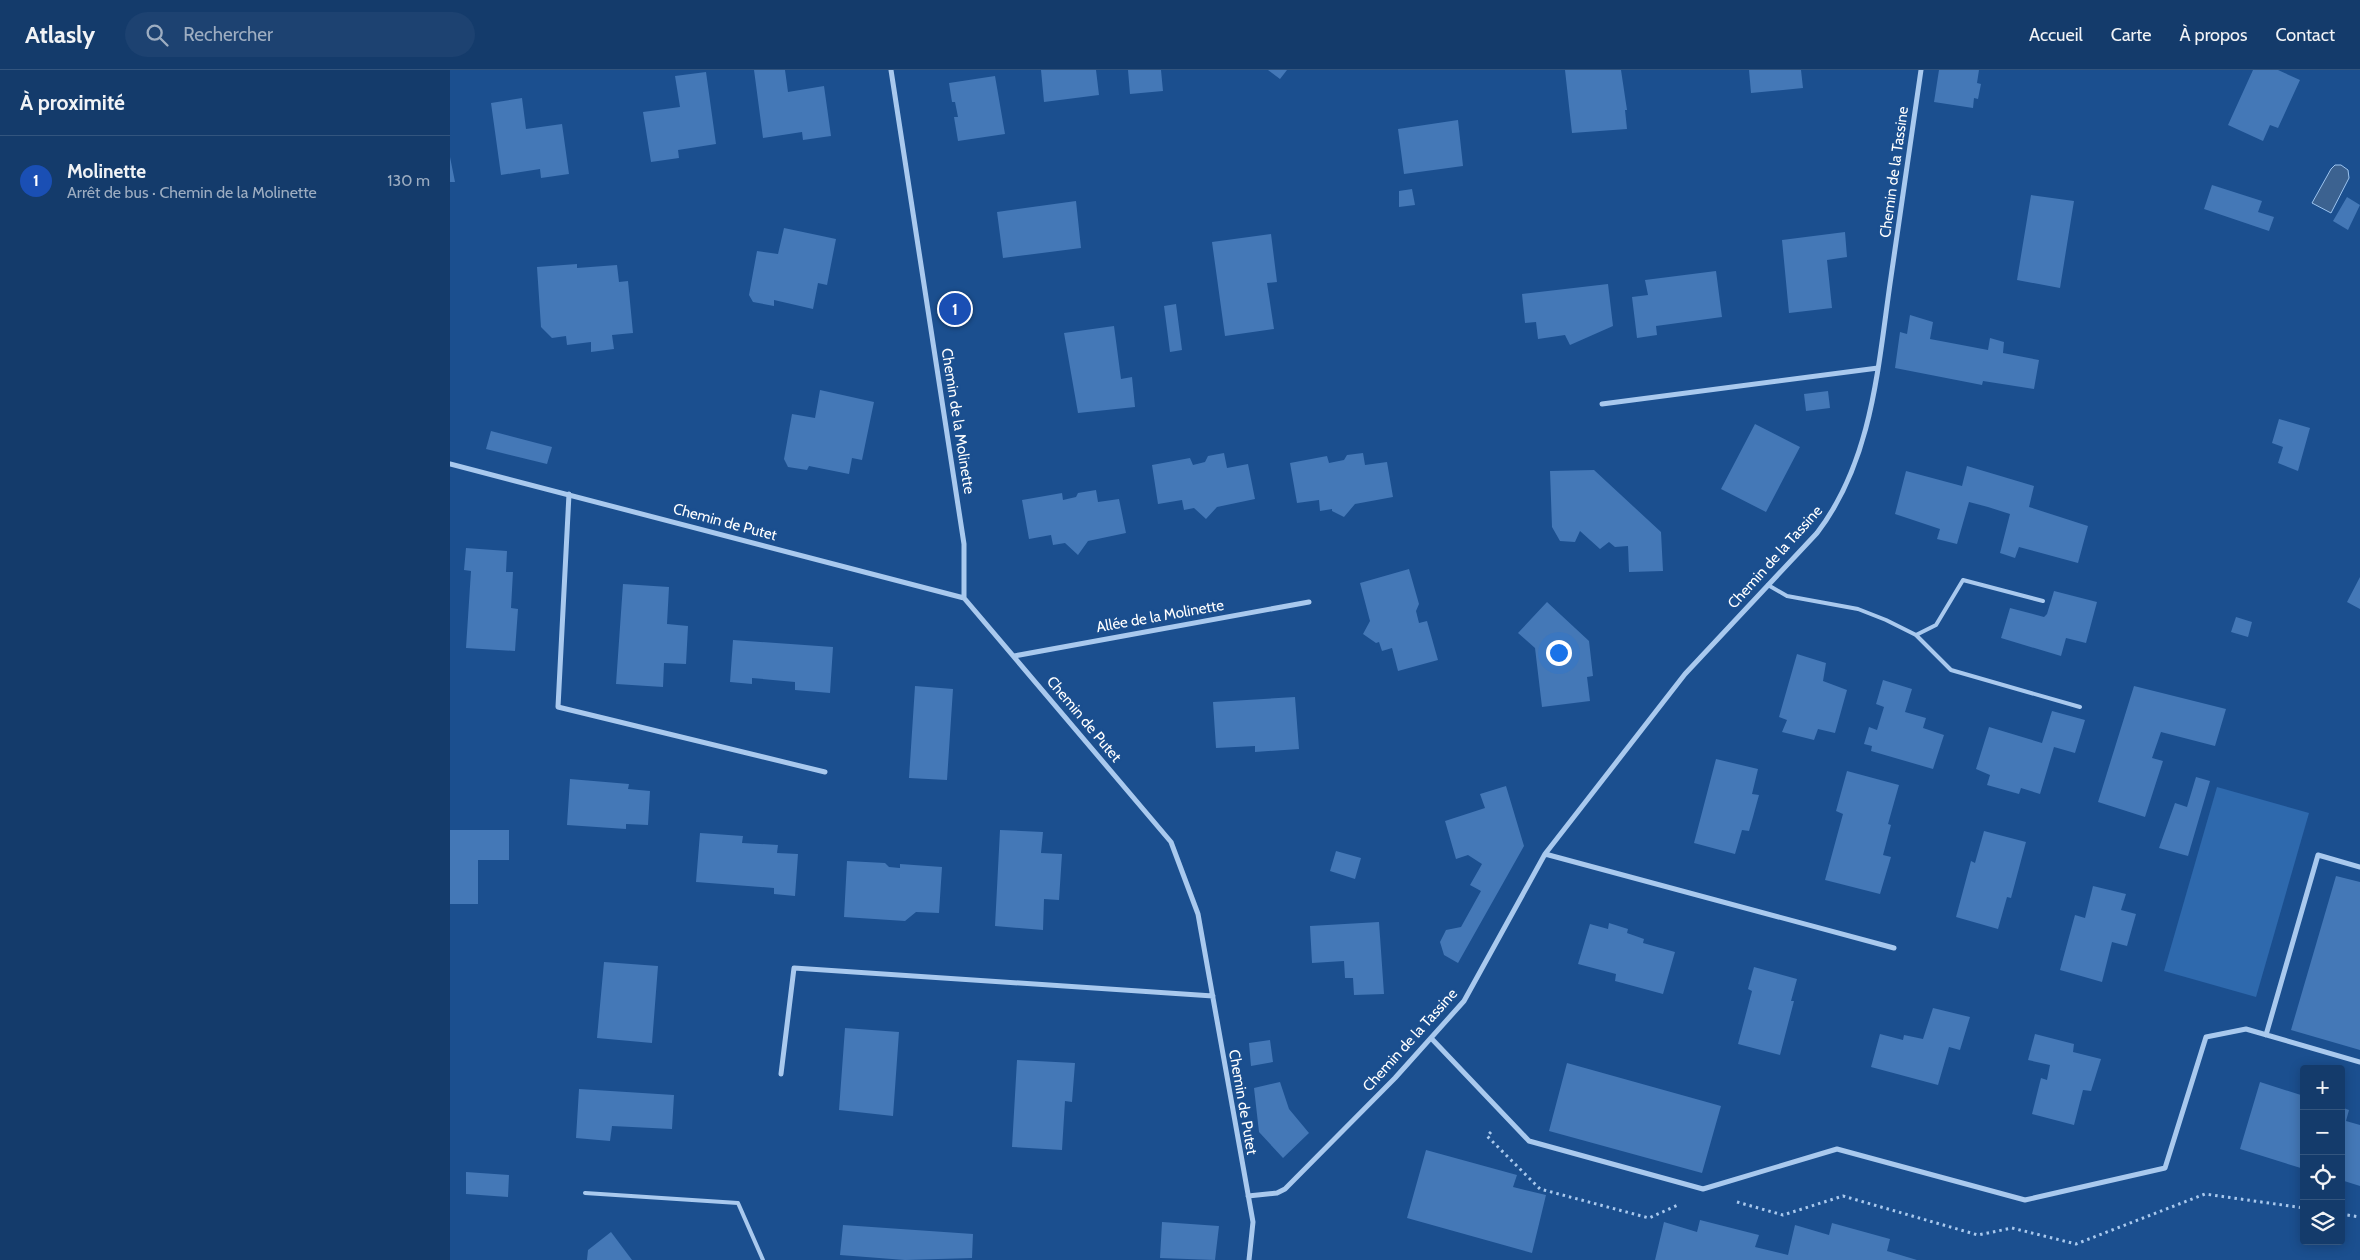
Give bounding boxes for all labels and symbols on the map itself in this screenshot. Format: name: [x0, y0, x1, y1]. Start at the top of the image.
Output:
street label: Chemin de la Tassine: [1876, 105, 1912, 239]
pin: 1: [939, 290, 971, 328]
street label: Chemin de la Molinette: [938, 347, 978, 496]
street label: Chemin de Putet: [671, 500, 779, 544]
street label: Chemin de la Tassine: [1724, 501, 1826, 612]
street label: Allée de la Molinette: [1095, 596, 1225, 636]
your location: [1546, 640, 1572, 666]
street label: Chemin de Putet: [1043, 672, 1125, 766]
street label: Chemin de la Tassine: [1359, 984, 1461, 1095]
street label: Chemin de Putet: [1225, 1048, 1261, 1156]

